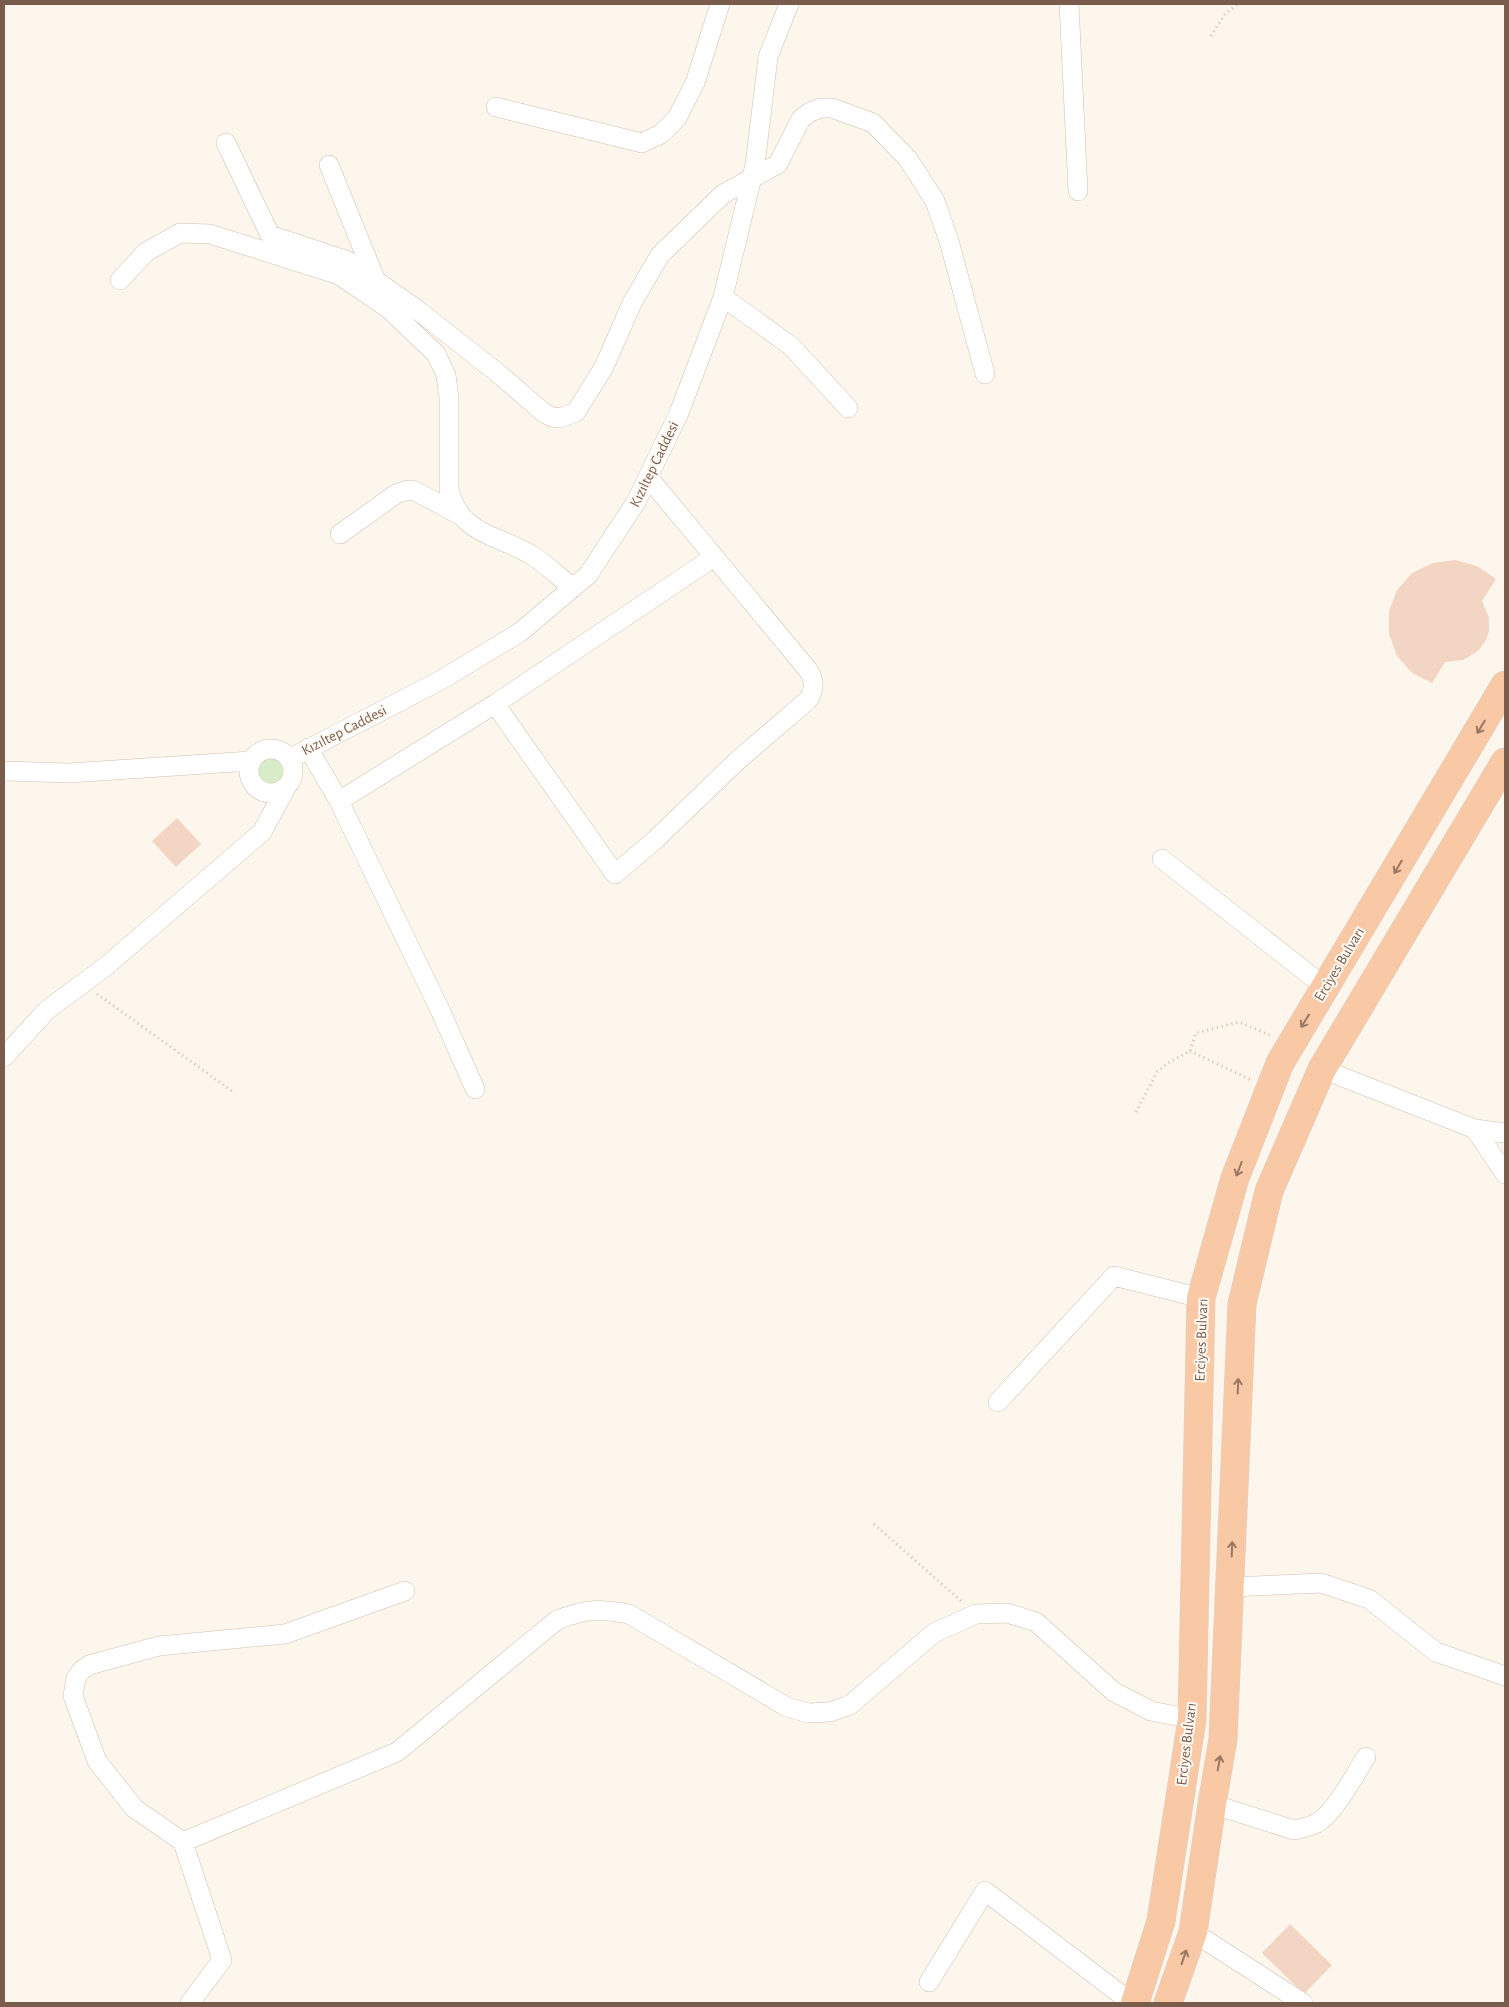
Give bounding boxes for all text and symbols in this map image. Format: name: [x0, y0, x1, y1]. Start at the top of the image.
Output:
street label: Kızıltep Caddesi: [627, 419, 682, 509]
street label: Kızıltep Caddesi: [299, 703, 389, 758]
one-way arrow: [1476, 720, 1486, 734]
one-way arrow: [1392, 859, 1402, 873]
street label: Erciyes Bulvarı: [1312, 925, 1367, 1004]
one-way arrow: [1299, 1013, 1309, 1027]
one-way arrow: [1234, 1161, 1243, 1176]
street label: Erciyes Bulvarı: [1193, 1298, 1210, 1382]
one-way arrow: [1234, 1379, 1243, 1395]
one-way arrow: [1227, 1541, 1237, 1558]
street label: Erciyes Bulvarı: [1174, 1702, 1199, 1786]
one-way arrow: [1215, 1756, 1224, 1772]
one-way arrow: [1180, 1949, 1190, 1965]

